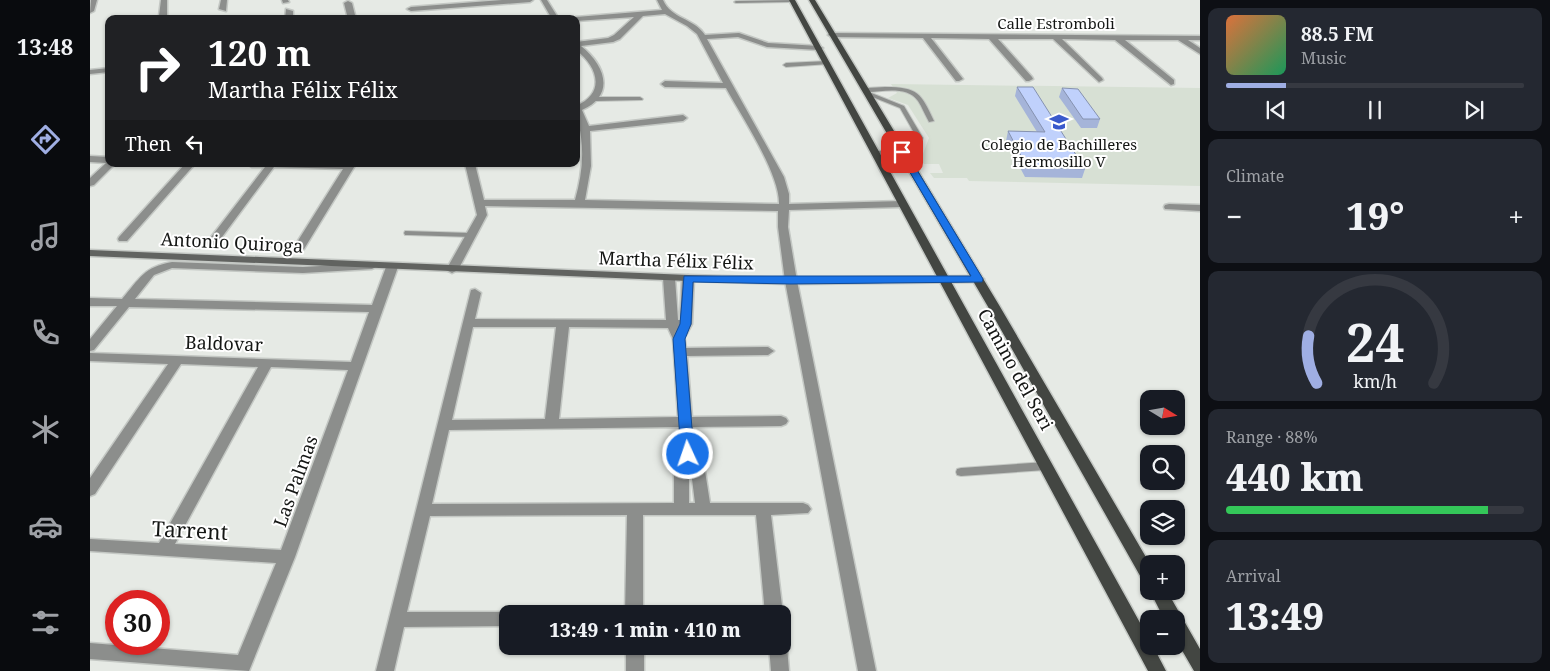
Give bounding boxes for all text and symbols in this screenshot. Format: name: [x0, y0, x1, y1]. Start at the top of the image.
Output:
street label: Calle Estromboli: [997, 13, 1115, 33]
text: 88.5 FM: [1301, 21, 1374, 47]
text: 120 m: [208, 29, 311, 76]
text: 13:48: [17, 31, 73, 61]
icon: right: [125, 35, 190, 100]
text: Music: [1301, 47, 1346, 69]
text: Martha Félix Félix: [208, 74, 398, 104]
icon: previous: [1262, 96, 1290, 124]
icon: pause: [1361, 96, 1389, 124]
icon: next: [1460, 96, 1488, 124]
school or university icon: Colegio de Bachilleres Hermosillo V: [1048, 111, 1070, 133]
icon: directions: [28, 122, 63, 157]
icon: left: [181, 130, 209, 158]
text: Then: [125, 131, 171, 157]
pin: [881, 131, 923, 173]
place label: Colegio de Bachilleres Hermosillo V: [981, 134, 1137, 171]
icon: arrive: [888, 138, 916, 166]
text: Climate: [1226, 165, 1284, 187]
text: 19°: [1346, 189, 1404, 241]
text: −: [1226, 197, 1242, 235]
text: +: [1508, 197, 1524, 235]
icon: music: [28, 219, 63, 254]
street label: Antonio Quiroga: [160, 226, 304, 258]
street label: Martha Félix Félix: [598, 245, 755, 275]
street label: Camino del Seri: [973, 304, 1059, 434]
text: 24: [1346, 306, 1404, 377]
icon: phone: [28, 315, 63, 350]
street label: Baldovar: [185, 330, 264, 356]
text: km/h: [1353, 369, 1397, 393]
north arrow: [1140, 390, 1185, 435]
map controls: [1140, 390, 1185, 655]
icon: climate: [28, 412, 63, 447]
text: Range · 88%: [1226, 426, 1318, 448]
position arrow: [661, 427, 713, 479]
street label: Las Palmas: [267, 432, 323, 530]
button: search: [1140, 445, 1185, 490]
text: 440 km: [1226, 450, 1364, 502]
button: layers: [1140, 500, 1185, 545]
icon: car: [28, 509, 63, 544]
street label: Tarrent: [151, 514, 229, 546]
button: +: [1140, 555, 1185, 600]
text: Arrival: [1226, 565, 1281, 587]
text: 13:49: [1226, 589, 1324, 641]
speed limit sign: 30: [105, 590, 170, 655]
icon: filters: [28, 605, 63, 640]
button: −: [1140, 610, 1185, 655]
text: 13:49 · 1 min · 410 m: [549, 617, 741, 643]

